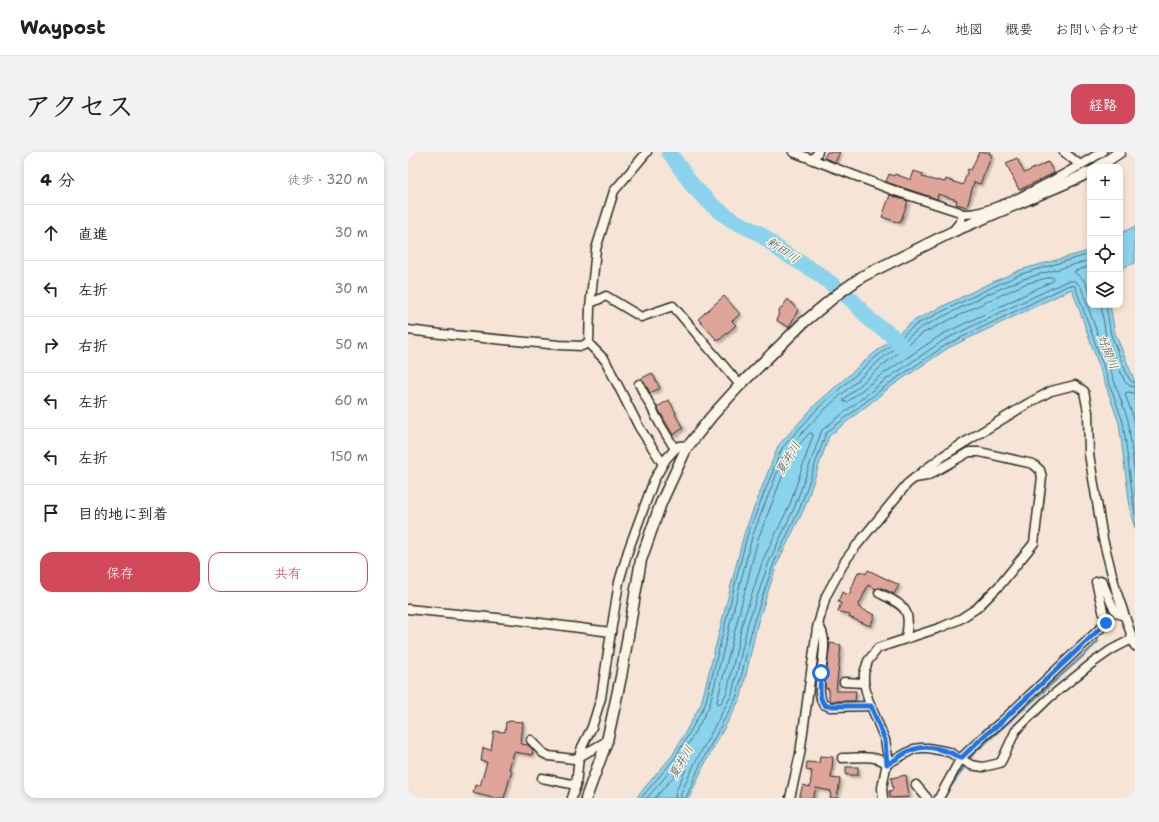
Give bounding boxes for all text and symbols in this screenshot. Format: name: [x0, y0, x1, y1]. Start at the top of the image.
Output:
text: Waypost: [20, 15, 105, 40]
text: ホーム: [892, 20, 933, 38]
text: 地図: [955, 20, 983, 38]
text: 概要: [1005, 20, 1033, 38]
text: お問い合わせ: [1055, 20, 1139, 38]
button: 経路: [1071, 84, 1135, 124]
text: アクセス: [24, 87, 134, 125]
map controls: [1087, 164, 1123, 308]
button: +: [1087, 164, 1123, 200]
text: 4 分: [40, 169, 75, 191]
text: 徒歩 · 320 m: [288, 171, 368, 188]
button: −: [1087, 200, 1123, 236]
icon: ahead: [40, 222, 62, 244]
text: 直進: [78, 224, 108, 244]
text: 30 m: [334, 224, 368, 241]
water label: 新田川: [764, 233, 802, 267]
button: locate: [1087, 236, 1123, 272]
button: layers: [1087, 272, 1123, 308]
icon: left: [40, 278, 62, 300]
text: 左折: [78, 280, 108, 300]
text: 30 m: [334, 280, 368, 297]
water label: 好間川: [1094, 332, 1122, 372]
icon: right: [40, 334, 62, 356]
text: 右折: [78, 336, 108, 356]
text: 50 m: [335, 336, 368, 353]
icon: left: [40, 390, 62, 412]
text: 左折: [78, 392, 108, 412]
text: 60 m: [335, 392, 368, 409]
water label: 夏井川: [772, 438, 804, 478]
icon: left: [40, 446, 62, 468]
text: 左折: [78, 448, 108, 468]
text: 150 m: [330, 448, 368, 465]
icon: arrive: [40, 502, 62, 524]
text: 目的地に到着: [78, 504, 168, 524]
button: 保存: [40, 552, 200, 592]
button: 共有: [208, 552, 368, 592]
route end: [1097, 614, 1115, 632]
route start: [812, 664, 830, 682]
water label: 夏井川: [665, 742, 697, 782]

